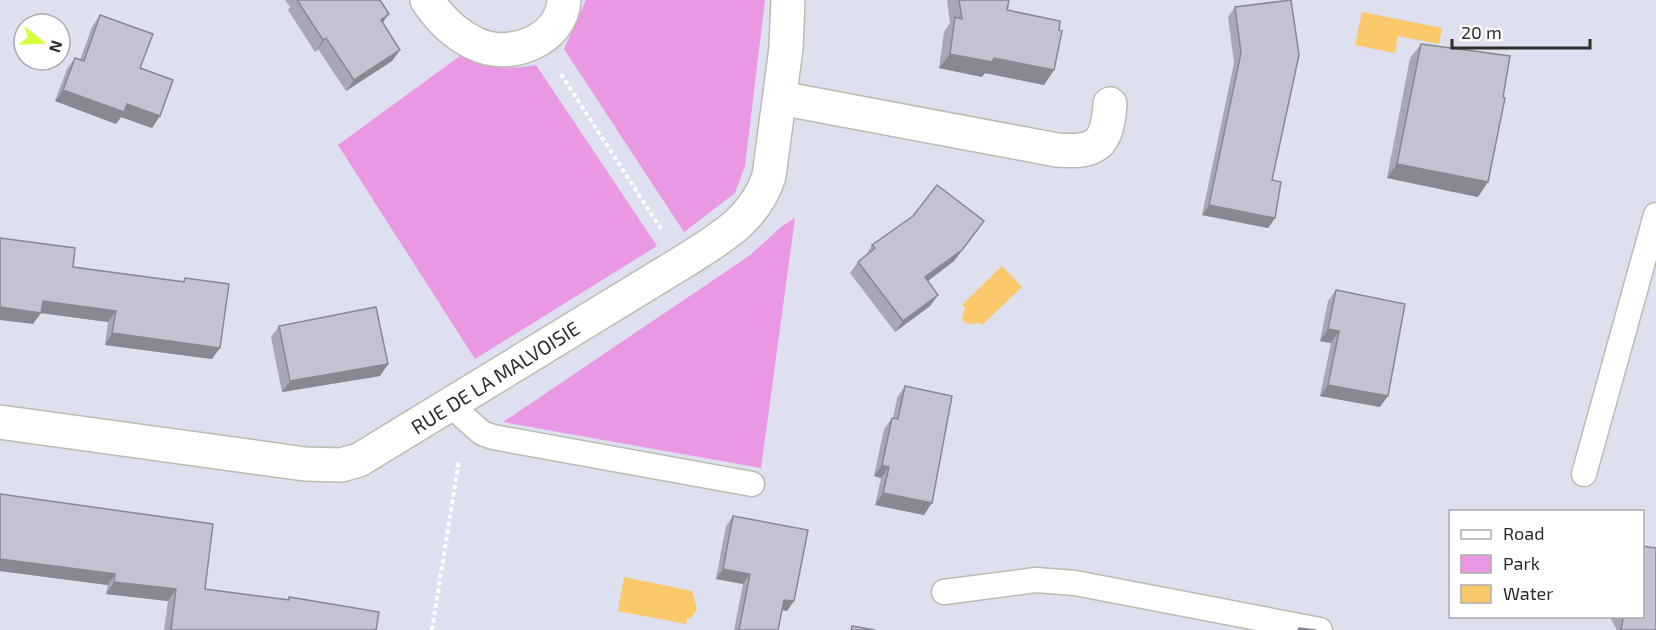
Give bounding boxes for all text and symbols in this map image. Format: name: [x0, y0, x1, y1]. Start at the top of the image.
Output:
north arrow: [12, 12, 72, 72]
scale bar: [1452, 12, 1590, 50]
text: 20 m: [1461, 21, 1502, 43]
text: N: [46, 38, 68, 55]
street label: RUE DE LA MALVOISIE: [406, 315, 584, 439]
legend: [1449, 510, 1644, 618]
text: Road: [1503, 522, 1544, 544]
text: Park: [1503, 552, 1540, 574]
text: Water: [1503, 582, 1553, 604]

